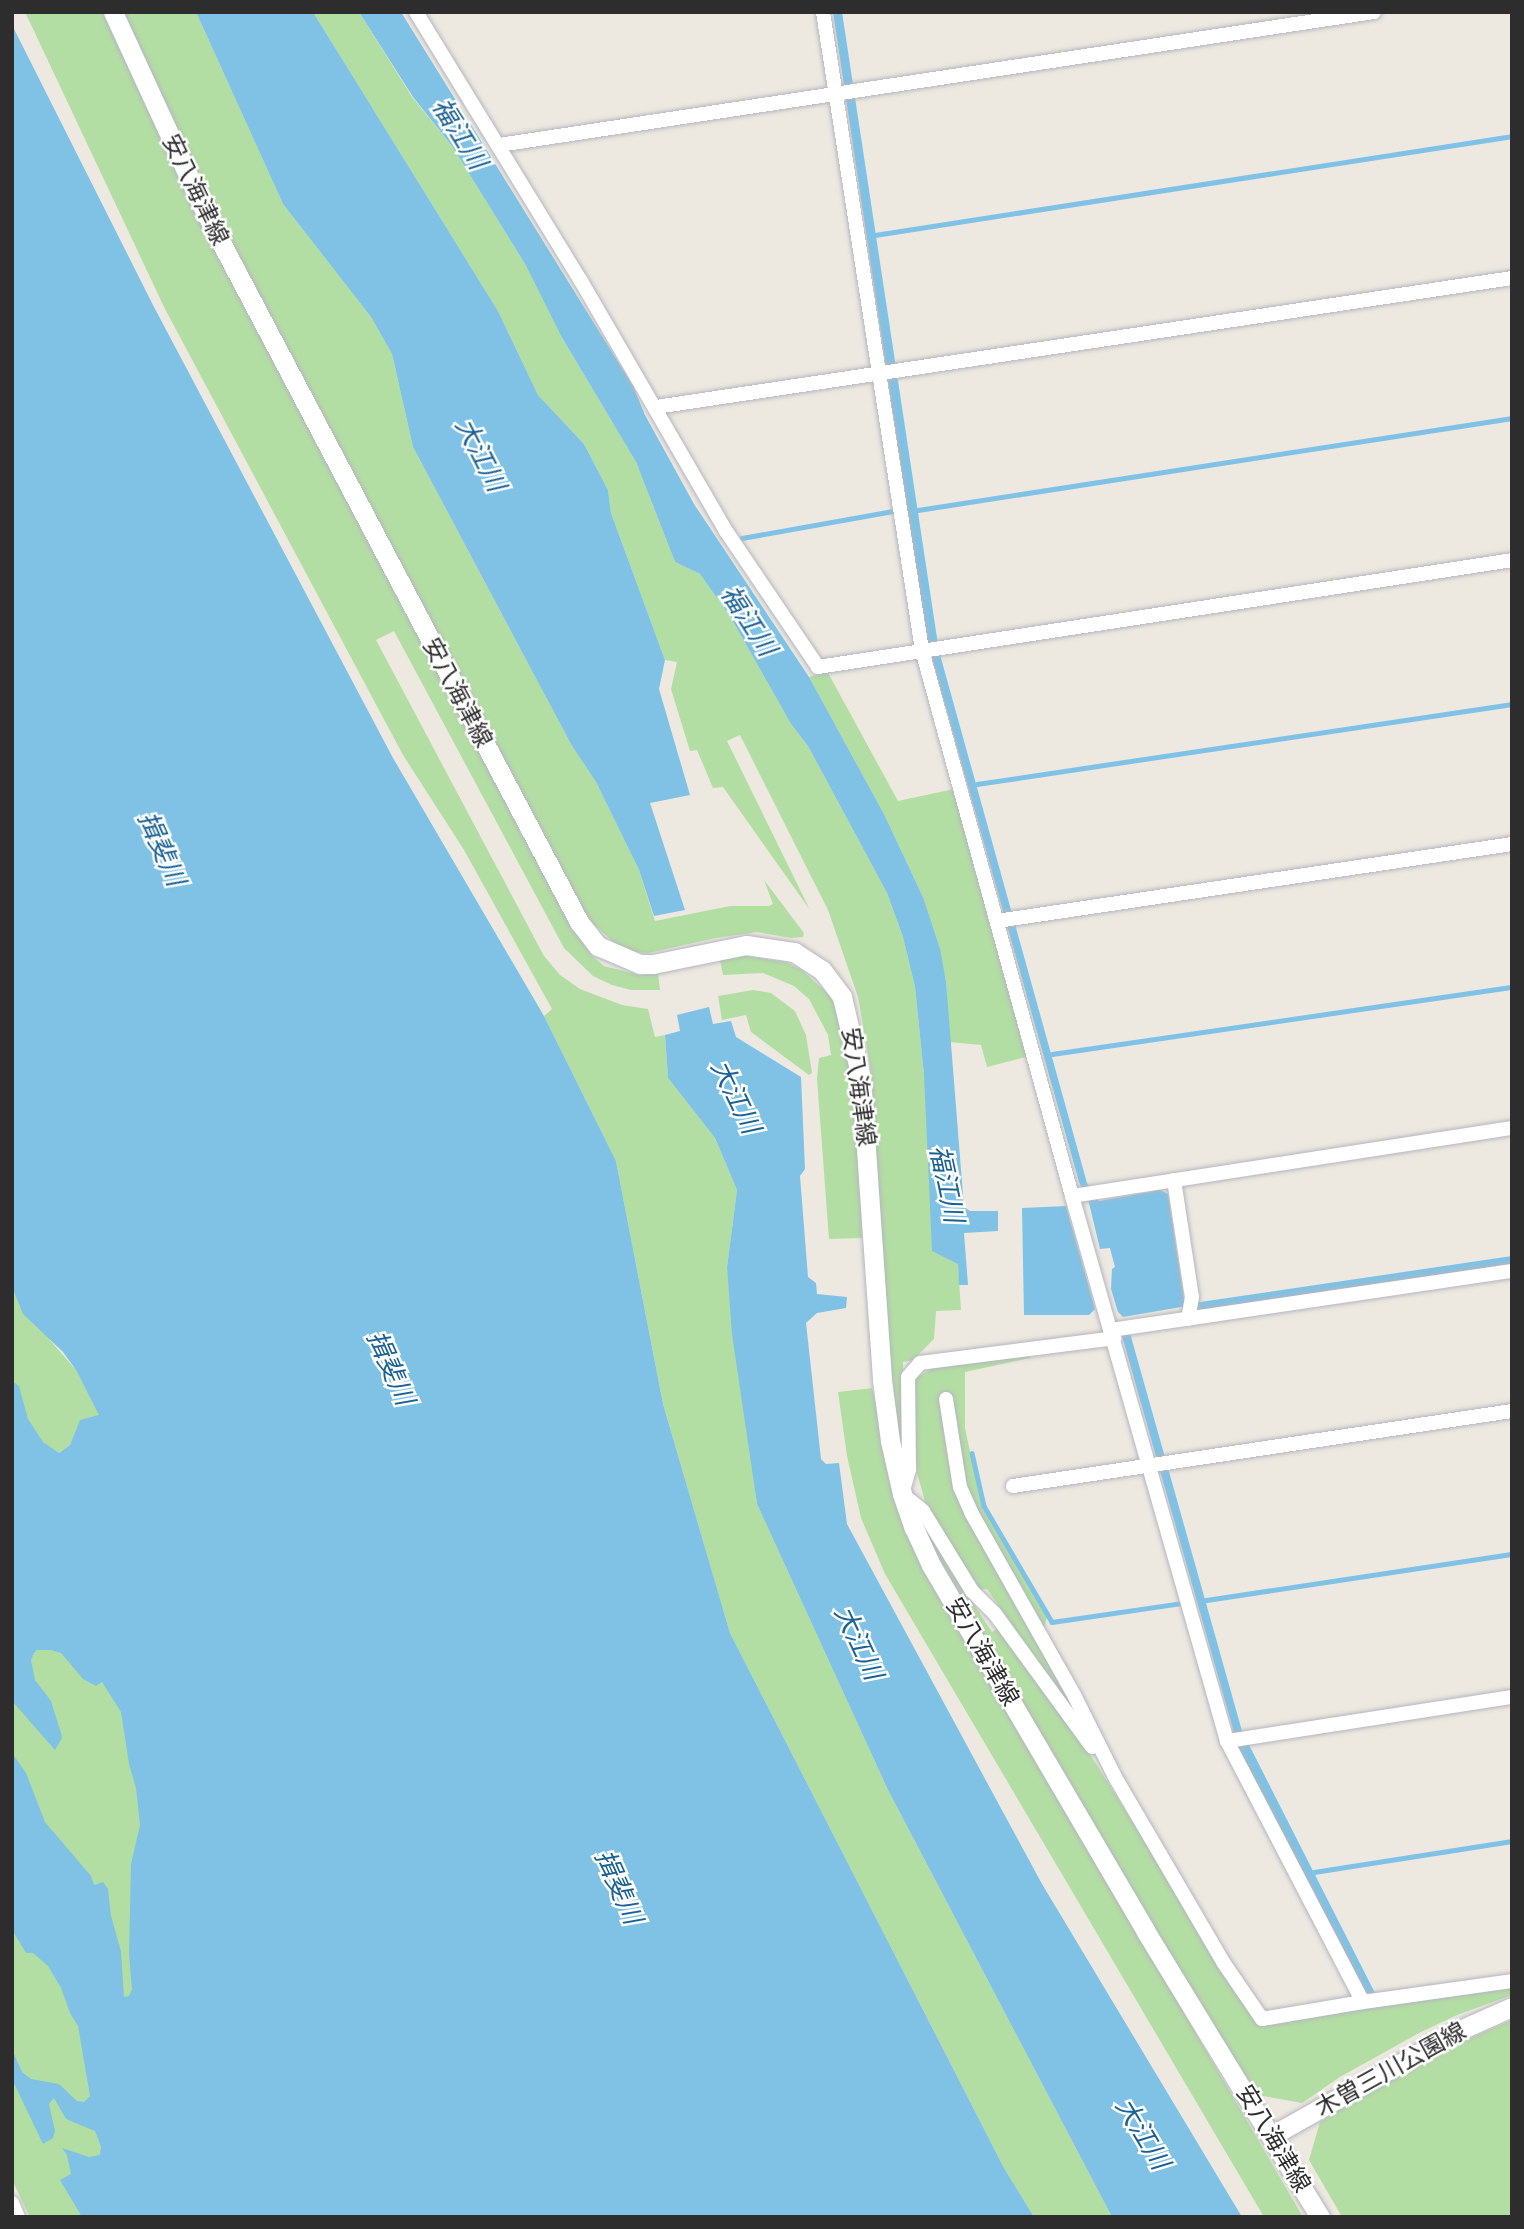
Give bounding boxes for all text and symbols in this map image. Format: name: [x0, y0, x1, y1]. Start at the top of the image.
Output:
water label: 福江川: [425, 93, 493, 175]
street label: 安八海津線: [156, 130, 234, 250]
water label: 大江川: [448, 413, 512, 497]
water label: 福江川: [714, 580, 782, 662]
street label: 安八海津線: [416, 633, 498, 753]
water label: 揖斐川: [131, 807, 191, 891]
street label: 安八海津線: [835, 1026, 881, 1148]
water label: 大江川: [704, 1055, 766, 1139]
water label: 福江川: [923, 1143, 969, 1225]
water label: 揖斐川: [360, 1326, 420, 1410]
street label: 安八海津線: [940, 1593, 1024, 1711]
water label: 大江川: [827, 1601, 889, 1685]
water label: 揖斐川: [588, 1845, 648, 1929]
street label: 木曽三川公園線: [1311, 2017, 1471, 2123]
street label: 安八海津線: [1230, 2080, 1316, 2198]
water label: 大江川: [1109, 2093, 1175, 2175]

